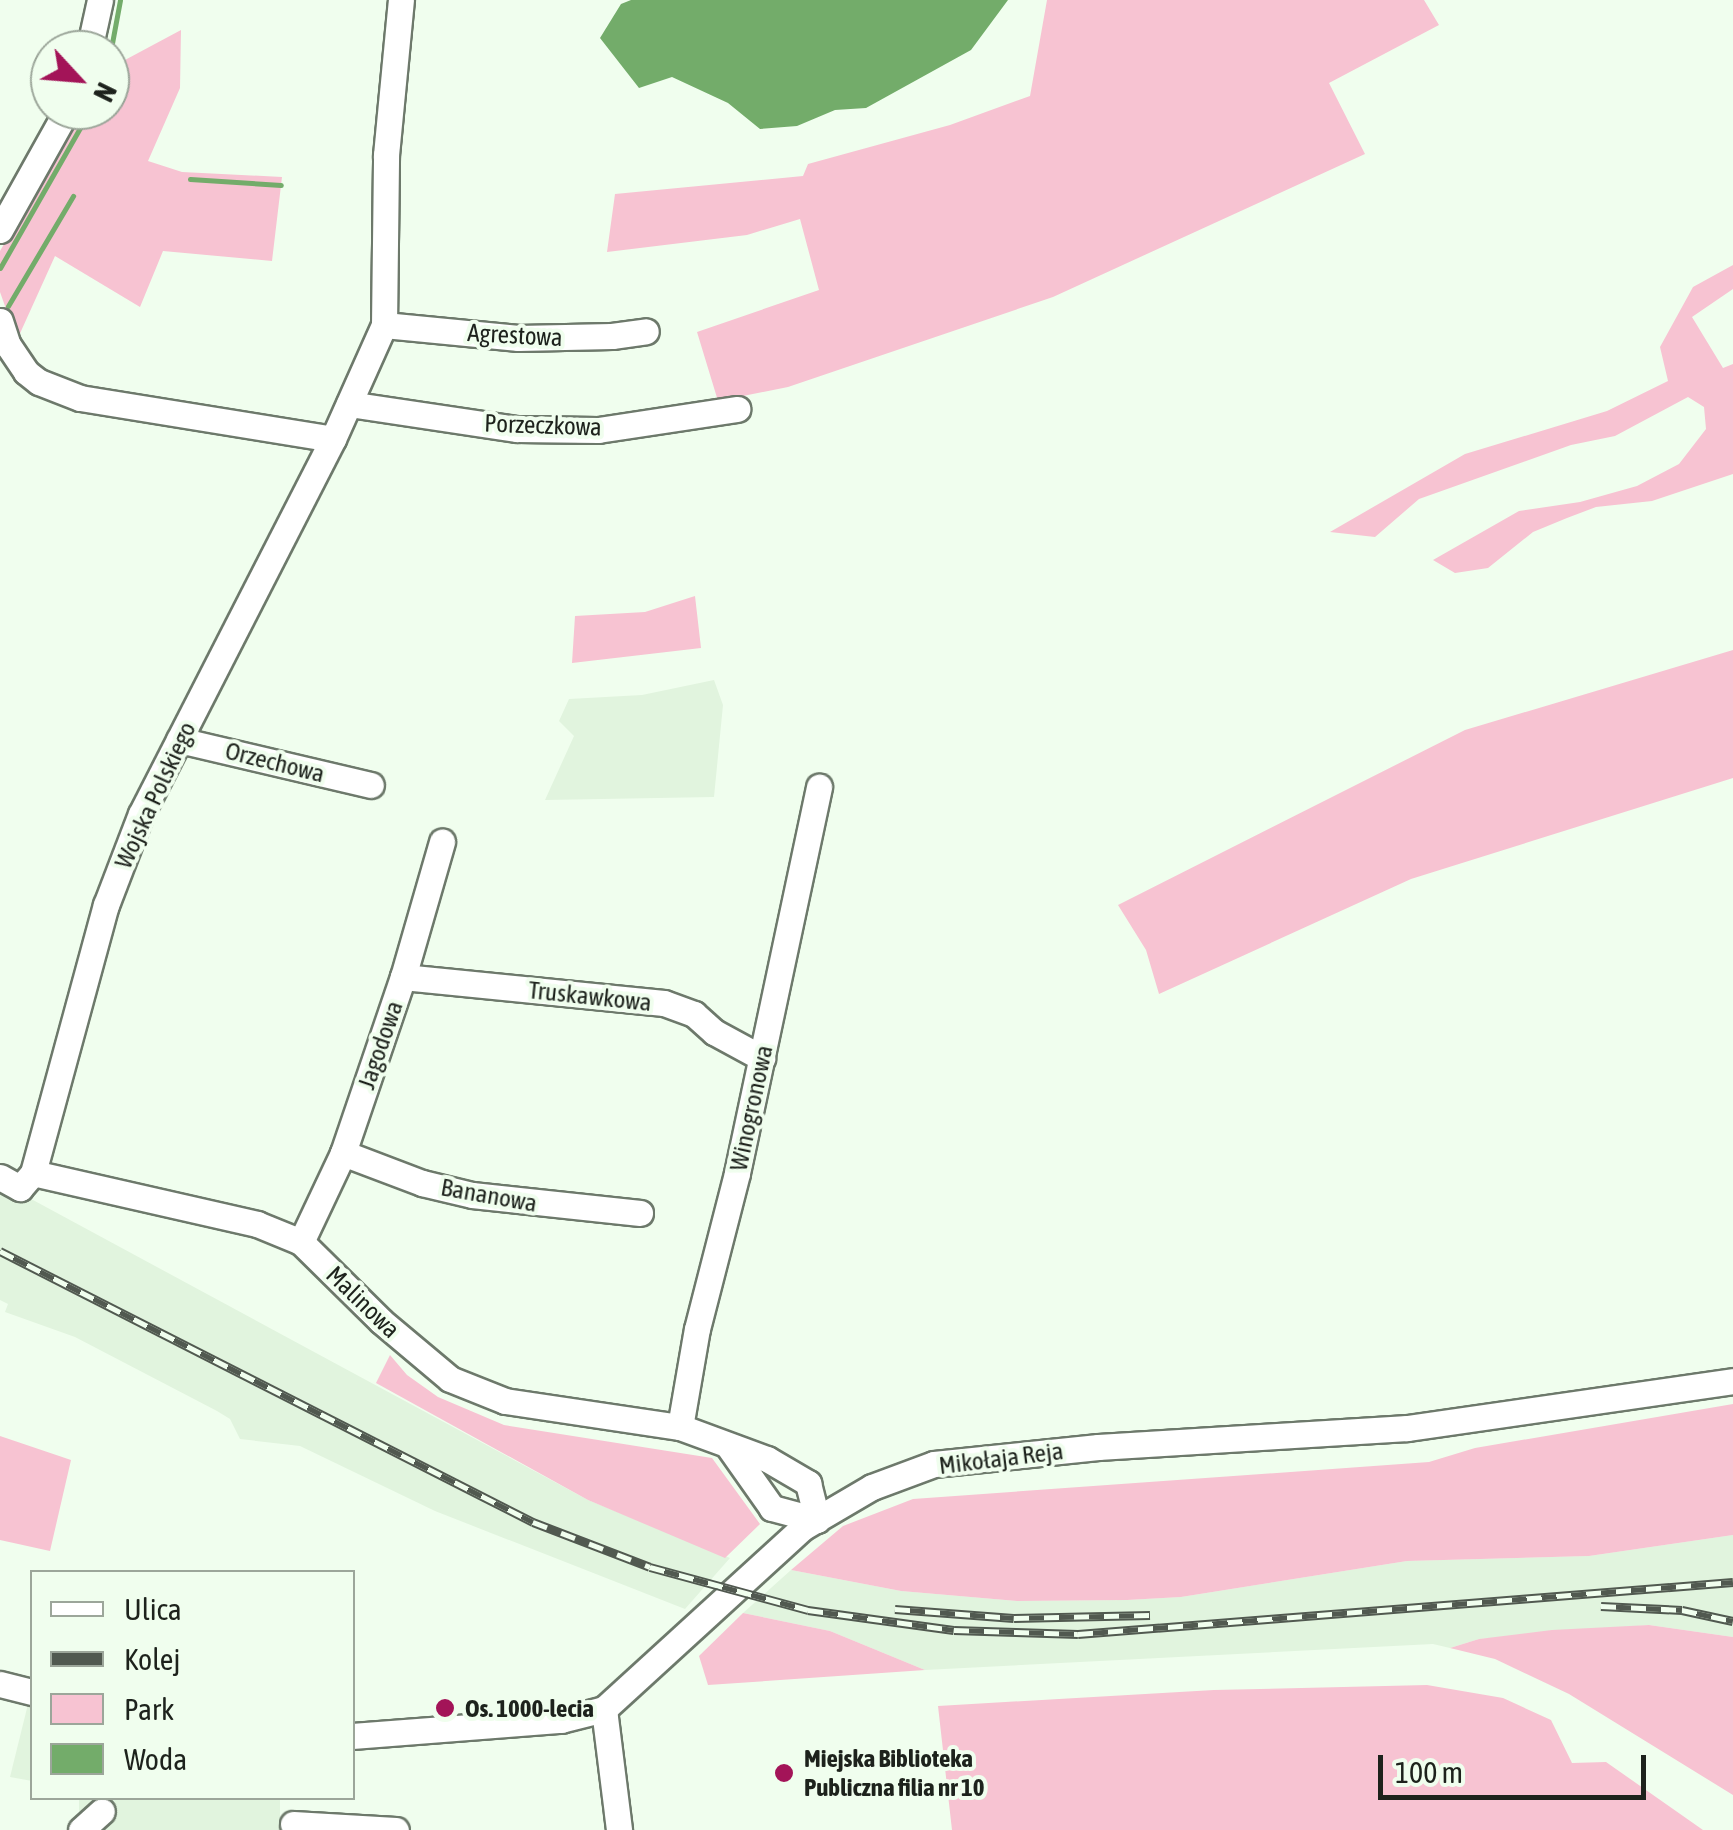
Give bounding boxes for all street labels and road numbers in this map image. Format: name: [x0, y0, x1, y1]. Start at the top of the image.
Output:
street label: Agrestowa: [467, 318, 563, 352]
street label: Porzeczkowa: [484, 408, 602, 442]
street label: Wojska Polskiego: [108, 717, 202, 873]
street label: Orzechowa: [222, 735, 328, 789]
street label: Truskawkowa: [527, 975, 653, 1017]
street label: Jagodowa: [351, 997, 409, 1093]
street label: Winogronowa: [723, 1043, 779, 1173]
street label: Bananowa: [439, 1172, 539, 1218]
street label: Malinowa: [320, 1260, 406, 1344]
street label: Mikołaja Reja: [937, 1435, 1065, 1481]

